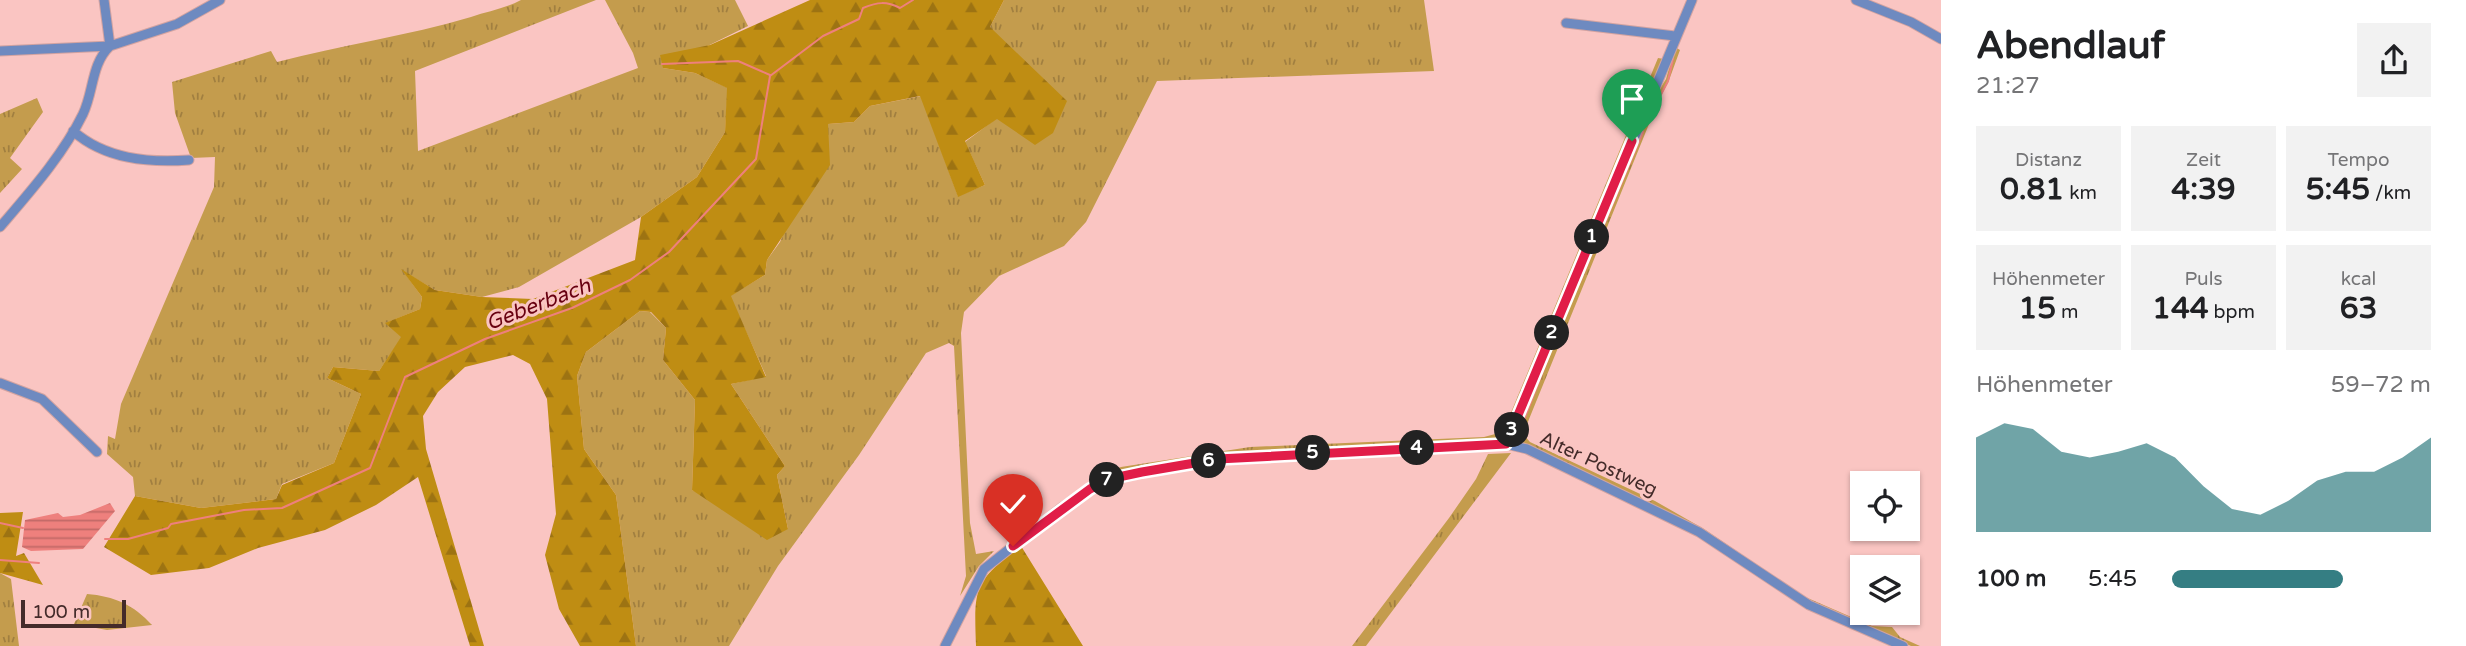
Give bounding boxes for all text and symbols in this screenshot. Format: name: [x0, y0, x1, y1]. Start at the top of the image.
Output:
text: Abendlauf: [1976, 23, 2165, 69]
button: share: [2357, 23, 2431, 97]
pin: [1602, 69, 1662, 141]
text: 21:27: [1976, 72, 2040, 100]
icon: arrive: [1613, 80, 1651, 118]
text: Distanz: [2015, 149, 2082, 171]
text: Zeit: [2186, 149, 2221, 171]
text: Tempo: [2327, 149, 2390, 171]
text: 0.81: [2000, 171, 2064, 208]
text: 4:39: [2171, 171, 2236, 208]
text: 5:45: [2306, 171, 2370, 208]
text: km: [2064, 182, 2097, 204]
text: /km: [2370, 182, 2411, 204]
pin: 1: [1574, 219, 1610, 254]
text: 1: [1586, 225, 1597, 247]
text: Höhenmeter: [1992, 268, 2105, 290]
text: Puls: [2184, 268, 2223, 290]
text: kcal: [2341, 268, 2376, 290]
water label: Geberbach: [482, 273, 595, 336]
text: 15: [2018, 290, 2056, 327]
text: 144: [2152, 290, 2209, 327]
text: 63: [2340, 290, 2377, 327]
text: m: [2056, 301, 2079, 323]
text: bpm: [2209, 301, 2255, 323]
pin: 2: [1534, 316, 1570, 350]
text: 2: [1546, 321, 1557, 343]
text: Höhenmeter: [1976, 371, 2113, 399]
text: 59–72 m: [2331, 371, 2431, 399]
pin: 3: [1494, 412, 1530, 448]
text: 3: [1506, 418, 1517, 440]
street label: Alter Postweg: [1536, 427, 1661, 501]
pin: 4: [1400, 430, 1434, 466]
pin: 5: [1296, 435, 1330, 470]
text: 4: [1411, 436, 1422, 458]
text: 5: [1307, 441, 1318, 463]
pin: 6: [1192, 444, 1226, 478]
text: 6: [1203, 449, 1214, 471]
pin: 7: [1090, 462, 1124, 498]
text: 7: [1101, 468, 1112, 490]
map controls: [1850, 471, 1920, 625]
button: locate: [1850, 471, 1920, 541]
pin: [983, 474, 1043, 546]
icon: check: [994, 485, 1032, 523]
button: layers: [1850, 555, 1920, 625]
text: 100 m: [1976, 565, 2046, 593]
text: 5:45: [2088, 565, 2137, 593]
scale bar: [21, 597, 126, 629]
text: 100 m: [32, 601, 90, 623]

